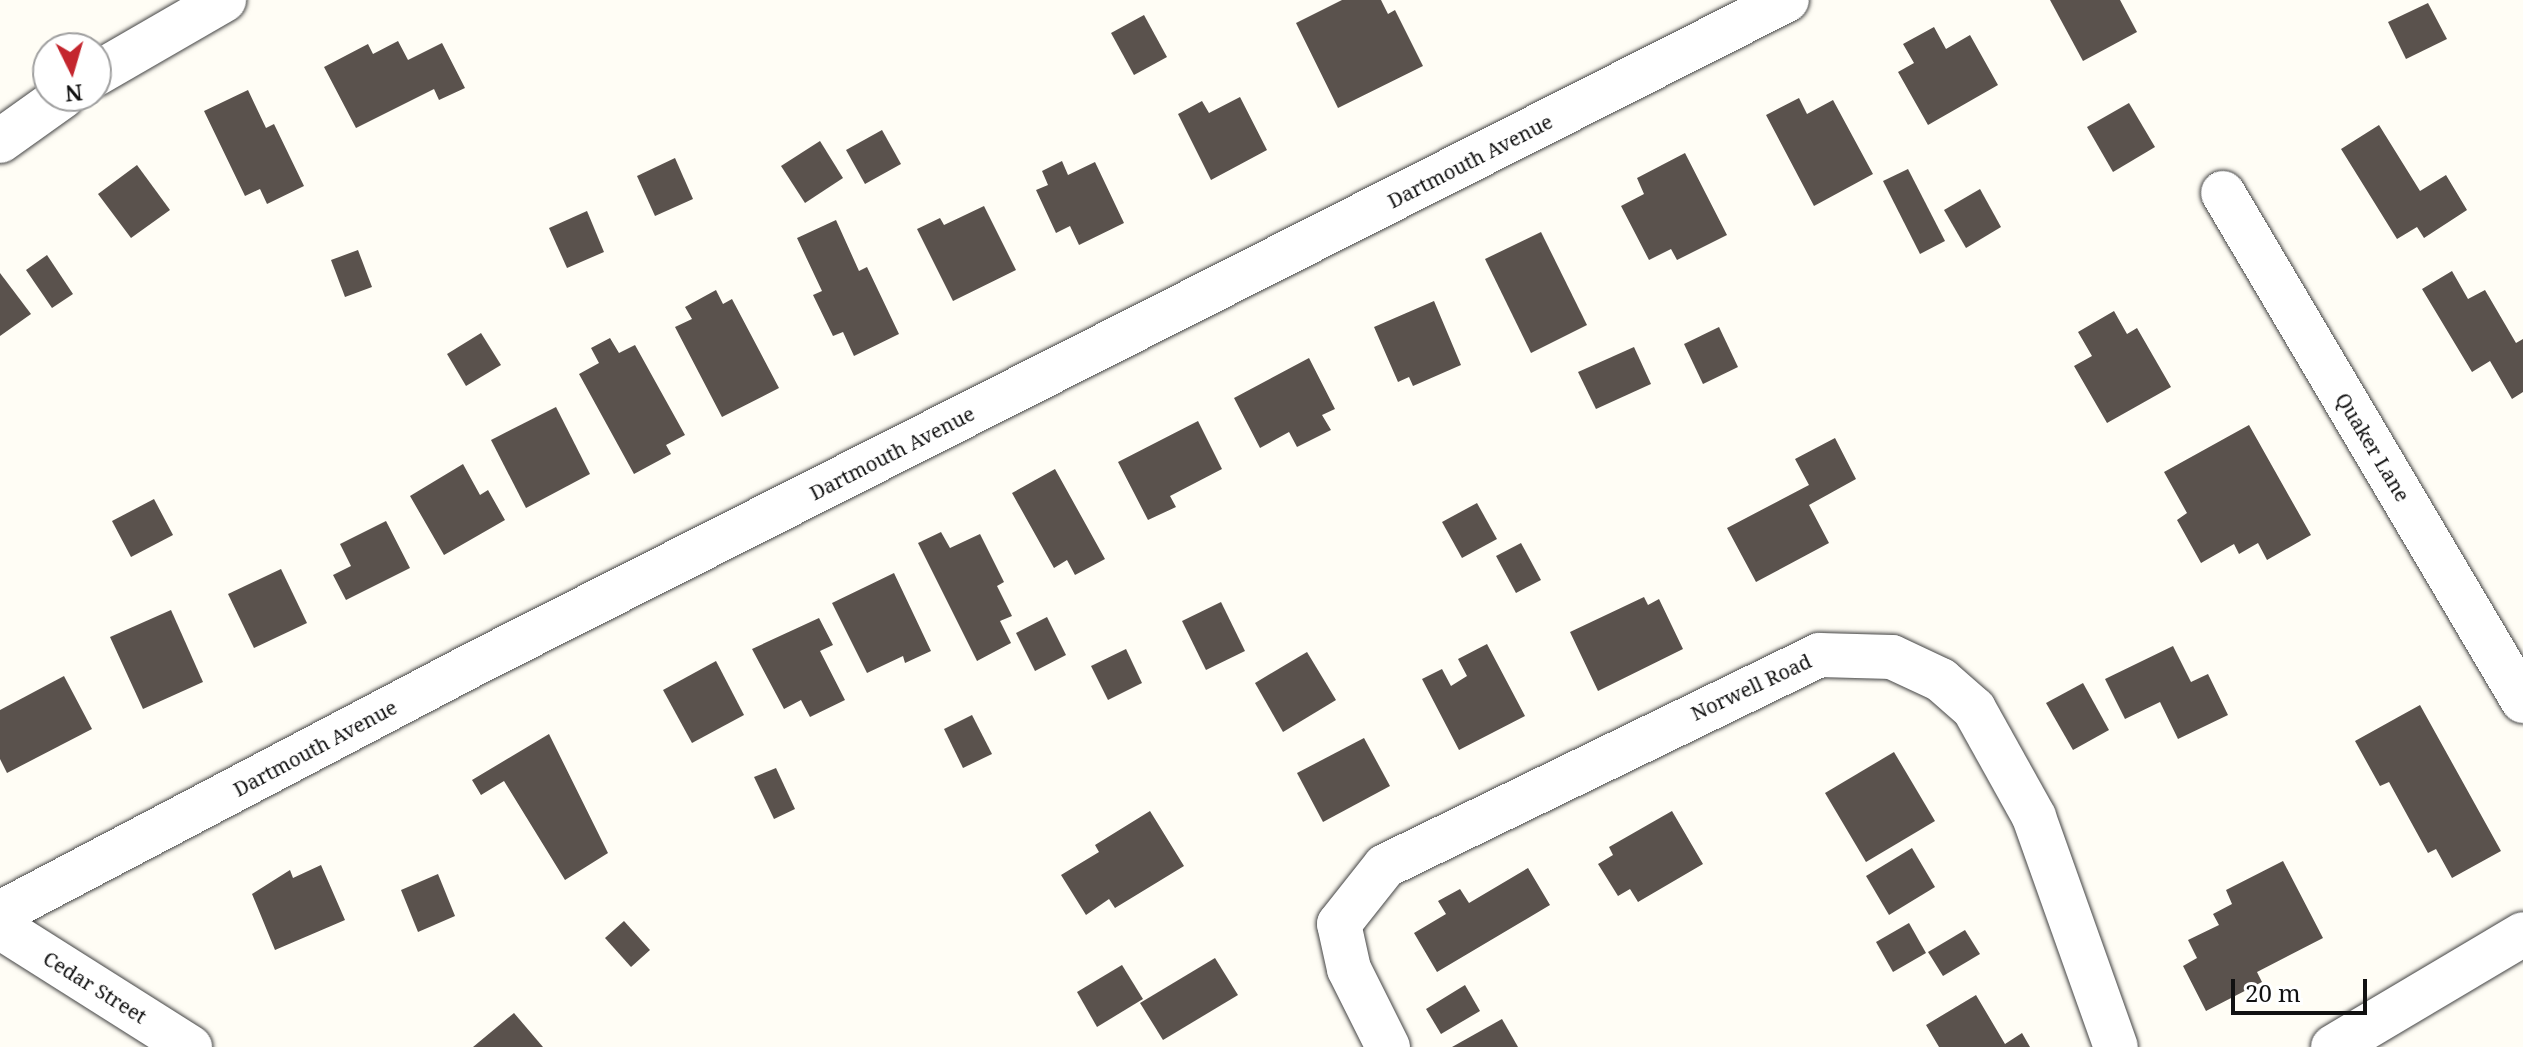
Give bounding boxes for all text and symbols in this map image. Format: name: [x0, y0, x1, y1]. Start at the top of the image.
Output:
north arrow: [32, 32, 112, 112]
text: N: [64, 78, 84, 110]
street label: Dartmouth Avenue: [1384, 109, 1556, 213]
street label: Quaker Lane: [2331, 388, 2415, 506]
street label: Dartmouth Avenue: [806, 401, 978, 505]
street label: Norwell Road: [1687, 649, 1815, 725]
street label: Dartmouth Avenue: [229, 695, 401, 801]
street label: Cedar Street: [39, 946, 151, 1028]
scale bar: [2235, 963, 2371, 1013]
text: 20 m: [2245, 976, 2301, 1009]

